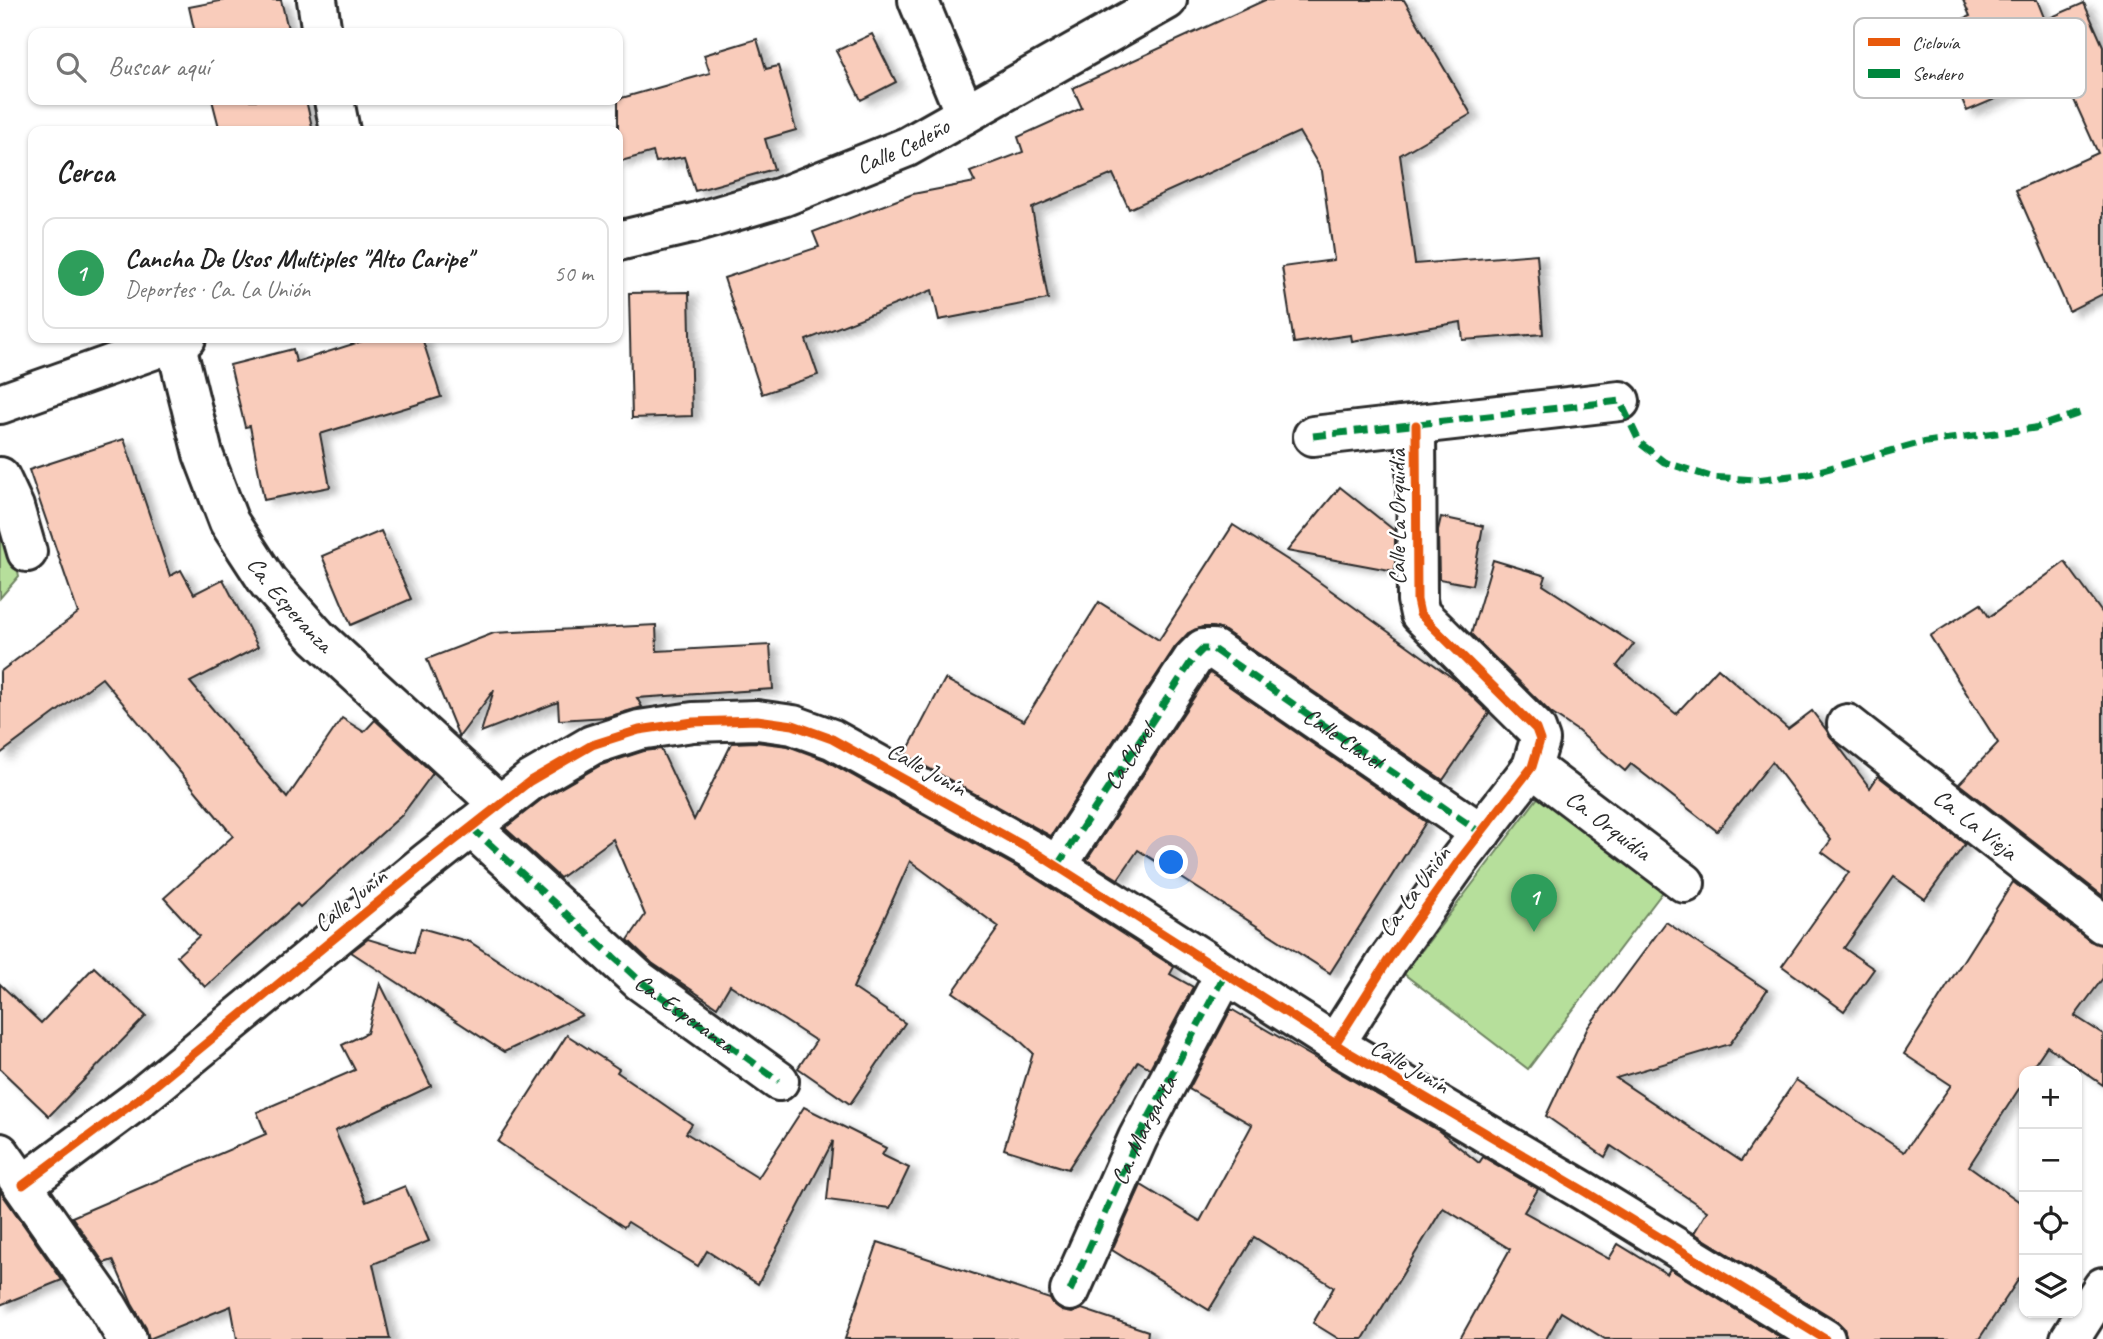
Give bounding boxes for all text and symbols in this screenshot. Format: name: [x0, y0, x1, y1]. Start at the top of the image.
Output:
legend: [1854, 18, 2086, 98]
search box: [28, 28, 623, 105]
text: Ciclovía: [1912, 31, 1961, 55]
icon: search: [52, 48, 90, 86]
text: Buscar aquí: [108, 50, 210, 83]
text: Sendero: [1912, 62, 1964, 86]
street label: Calle Cedeño: [852, 110, 956, 181]
text: Cerca: [56, 153, 114, 191]
text: Cancha De Usos Multiples "Alto Caripe": [125, 242, 472, 275]
text: 1: [76, 259, 86, 288]
text: 50 m: [554, 259, 593, 288]
text: Deportes · Ca. La Unión: [125, 275, 310, 304]
street label: Calle La Orquídia: [1382, 448, 1412, 585]
street label: Ca. Esperanza: [241, 551, 340, 660]
street label: Calle Clavel: [1297, 700, 1391, 778]
street label: Ca.Clavel: [1097, 715, 1164, 795]
street label: Calle Junín: [882, 735, 973, 804]
street label: Ca. La Vieja: [1927, 782, 2025, 867]
street label: Ca. Orquídia: [1560, 783, 1658, 868]
street label: Ca. La Unión: [1371, 839, 1458, 942]
your location: [1154, 845, 1188, 879]
street label: Calle Junín: [307, 861, 394, 939]
pin: 1: [1511, 874, 1557, 932]
street label: Ca. Esperanza: [629, 967, 743, 1061]
street label: Calle Junín: [1365, 1032, 1456, 1101]
map controls: [2019, 1066, 2082, 1318]
button: +: [2019, 1066, 2082, 1129]
street label: Ca. Margarita: [1104, 1069, 1184, 1190]
button: −: [2019, 1129, 2082, 1192]
button: locate: [2019, 1192, 2082, 1255]
button: layers: [2019, 1255, 2082, 1318]

